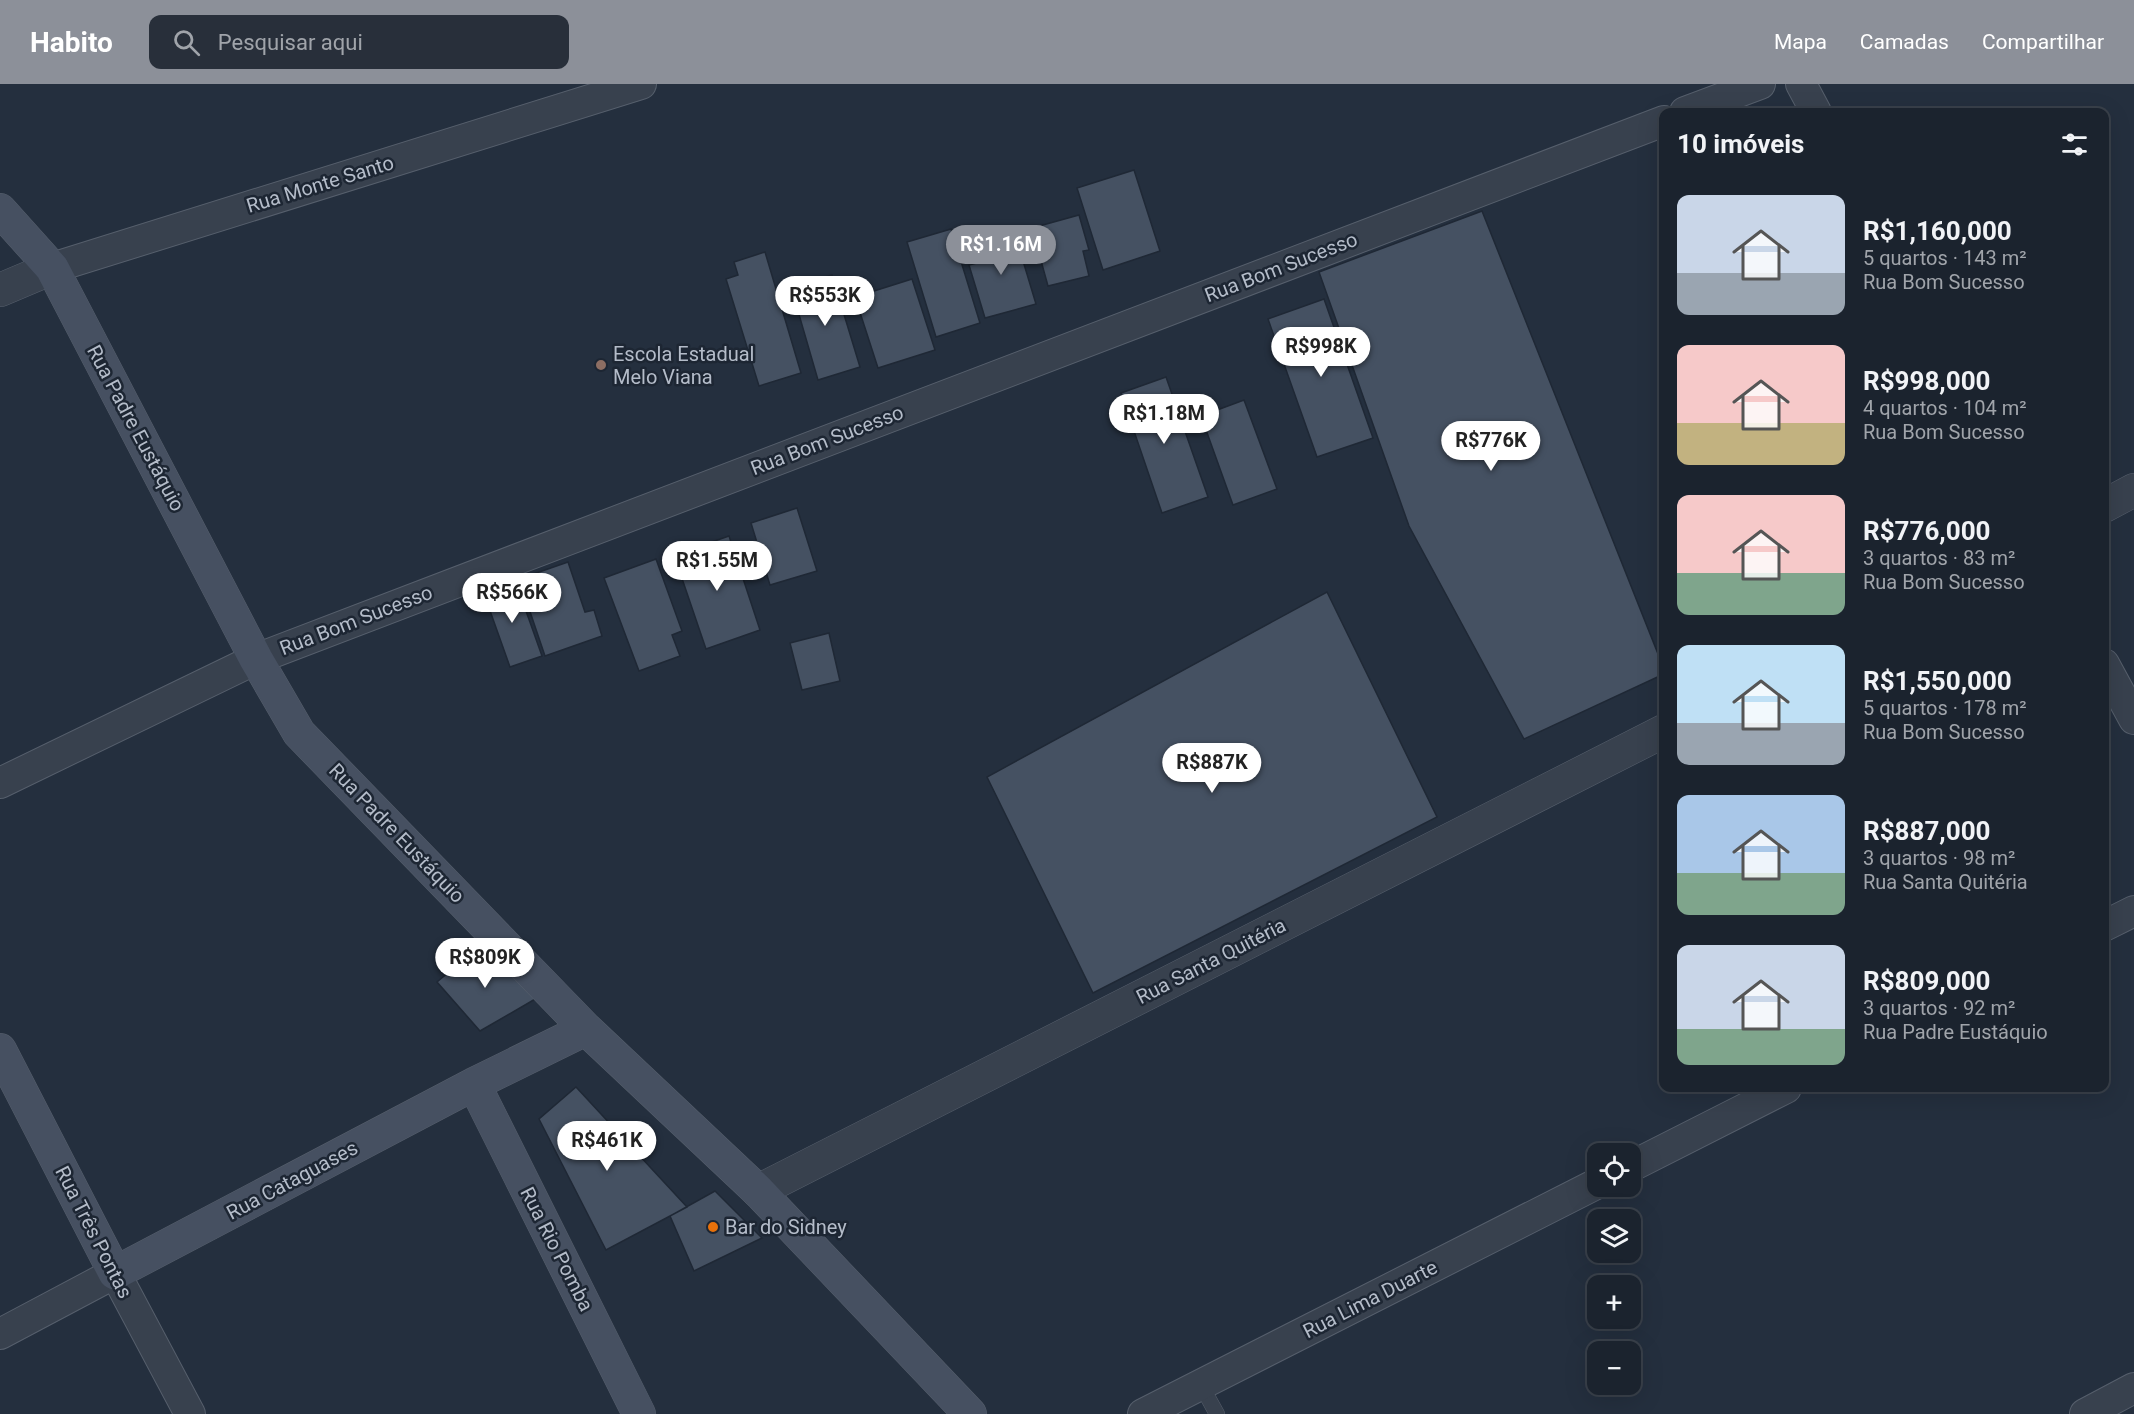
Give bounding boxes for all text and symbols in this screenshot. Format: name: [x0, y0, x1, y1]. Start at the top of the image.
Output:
search box: [149, 15, 569, 69]
text: Habito: [30, 26, 113, 59]
icon: search: [170, 26, 203, 59]
text: Pesquisar aqui: [218, 30, 363, 55]
text: Mapa: [1774, 30, 1827, 54]
text: Camadas: [1860, 30, 1949, 54]
text: Compartilhar: [1982, 30, 2104, 54]
icon: filters: [2058, 128, 2091, 161]
text: 10 imóveis: [1677, 129, 1804, 159]
street label: Rua Monte Santo: [243, 150, 397, 218]
text: R$1,160,000: [1863, 216, 2012, 246]
icon: home: [1725, 219, 1797, 291]
pin: R$1.16M: [946, 225, 1056, 276]
street label: Rua Bom Sucesso: [1201, 227, 1361, 307]
text: R$1.16M: [960, 232, 1042, 256]
text: 5 quartos · 143 m²: [1863, 246, 2027, 270]
text: Rua Bom Sucesso: [1863, 270, 2025, 294]
pin: R$553K: [776, 276, 874, 327]
text: R$553K: [789, 283, 861, 307]
pin: R$998K: [1272, 327, 1370, 378]
text: R$998K: [1285, 334, 1357, 358]
street label: Rua Padre Eustáquio: [82, 341, 190, 515]
place label: Escola Estadual Melo Viana: [613, 342, 754, 389]
marker: Escola Estadual Melo Viana: [594, 358, 608, 372]
text: R$998,000: [1863, 366, 1990, 396]
icon: home: [1725, 369, 1797, 441]
pin: R$1.18M: [1109, 394, 1219, 445]
text: 4 quartos · 104 m²: [1863, 396, 2027, 420]
street label: Rua Bom Sucesso: [747, 400, 907, 480]
text: R$1.18M: [1123, 401, 1205, 425]
text: Rua Bom Sucesso: [1863, 420, 2025, 444]
pin: R$776K: [1442, 421, 1540, 472]
text: R$776K: [1455, 428, 1527, 452]
text: R$776,000: [1863, 516, 1990, 546]
icon: home: [1725, 519, 1797, 591]
pin: R$1.55M: [662, 541, 772, 592]
text: 3 quartos · 83 m²: [1863, 546, 2015, 570]
text: R$1.55M: [676, 548, 758, 572]
text: Rua Bom Sucesso: [1863, 570, 2025, 594]
pin: R$566K: [463, 573, 561, 624]
street label: Rua Bom Sucesso: [276, 580, 436, 660]
text: R$566K: [476, 580, 548, 604]
text: R$1,550,000: [1863, 666, 2012, 696]
icon: home: [1725, 669, 1797, 741]
text: 5 quartos · 178 m²: [1863, 696, 2027, 720]
text: Rua Bom Sucesso: [1863, 720, 2025, 744]
pin: R$887K: [1163, 743, 1261, 794]
text: R$887K: [1176, 750, 1248, 774]
street label: Rua Padre Eustáquio: [324, 758, 470, 908]
text: R$887,000: [1863, 816, 1990, 846]
icon: home: [1725, 819, 1797, 891]
text: 3 quartos · 98 m²: [1863, 846, 2015, 870]
text: Rua Santa Quitéria: [1863, 870, 2028, 894]
street label: Rua Santa Quitéria: [1132, 913, 1290, 1009]
pin: R$809K: [436, 938, 534, 989]
text: R$809K: [449, 945, 521, 969]
text: R$809,000: [1863, 966, 1990, 996]
icon: home: [1725, 969, 1797, 1041]
text: 3 quartos · 92 m²: [1863, 996, 2015, 1020]
text: Rua Padre Eustáquio: [1863, 1020, 2048, 1044]
pin: R$461K: [558, 1121, 656, 1172]
text: R$461K: [571, 1128, 643, 1152]
street label: Rua Cataguases: [222, 1135, 362, 1225]
map controls: [1587, 1143, 1641, 1395]
button: locate: [1587, 1143, 1641, 1197]
street label: Rua Três Pontas: [50, 1162, 138, 1302]
street label: Rua Rio Pomba: [515, 1183, 599, 1315]
button: layers: [1587, 1209, 1641, 1263]
place label: Bar do Sidney: [725, 1215, 847, 1239]
marker: Bar do Sidney: [706, 1220, 720, 1234]
street label: Rua Lima Duarte: [1299, 1255, 1441, 1343]
button: +: [1587, 1275, 1641, 1329]
button: −: [1587, 1341, 1641, 1395]

